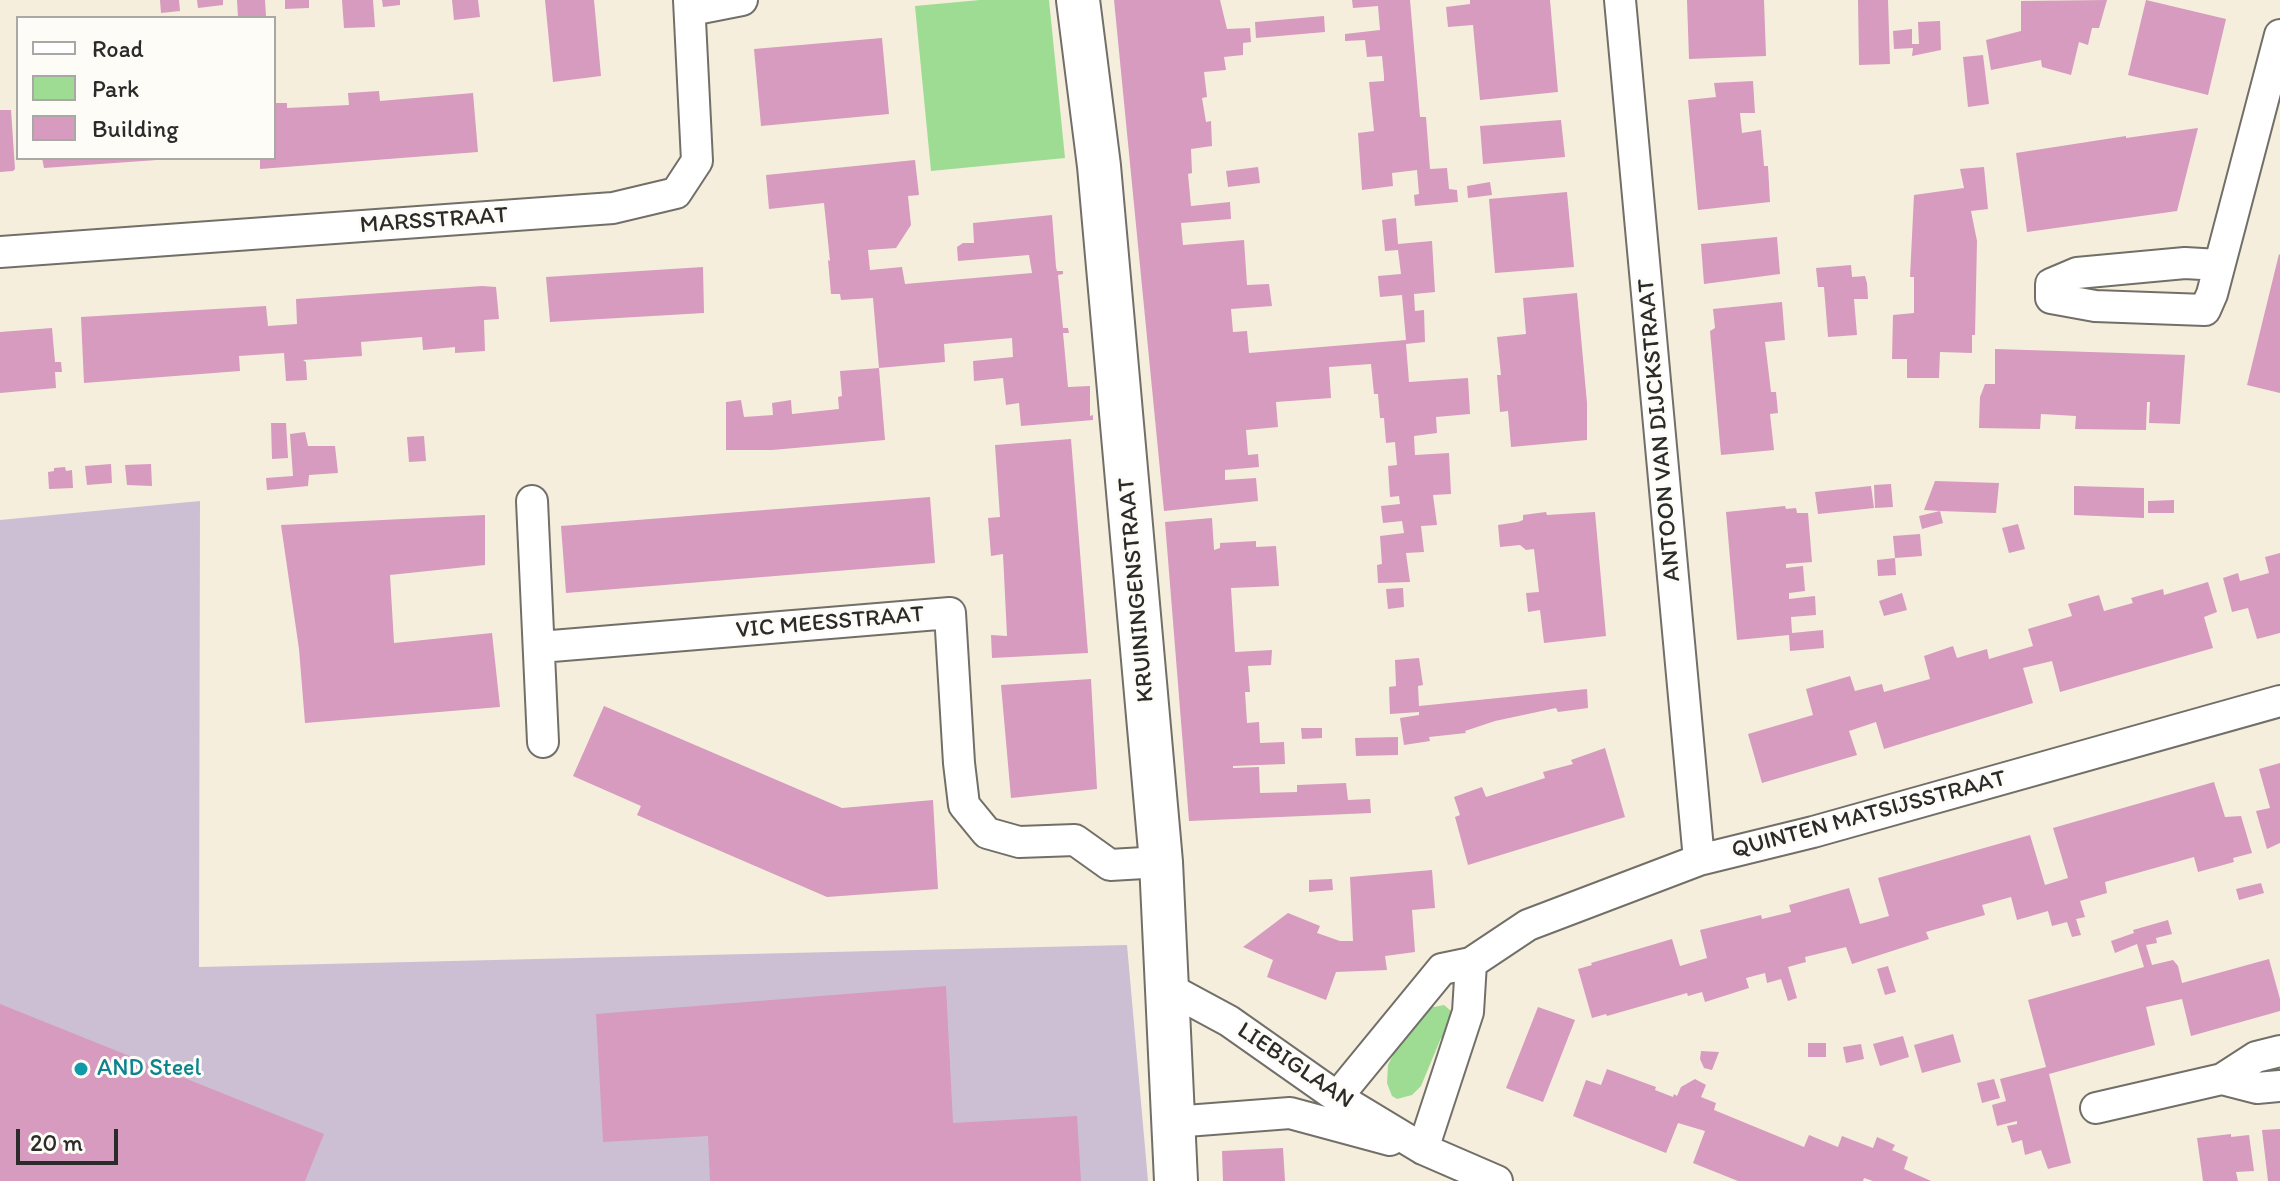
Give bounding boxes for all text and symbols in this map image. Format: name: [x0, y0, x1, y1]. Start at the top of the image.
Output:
legend: [16, 16, 276, 160]
text: Road: [92, 34, 144, 63]
text: Park: [92, 74, 139, 103]
text: Building: [92, 114, 179, 143]
street label: MARSSTRAAT: [359, 201, 509, 241]
street label: ANTOON VAN DIJCKSTRAAT: [1632, 277, 1688, 583]
street label: KRUININGENSTRAAT: [1113, 476, 1161, 704]
street label: VIC MEESSTRAAT: [735, 600, 925, 646]
street label: QUINTEN MATSIJSSTRAAT: [1729, 764, 2009, 866]
street label: LIEBIGLAAN: [1231, 1017, 1359, 1115]
place label: AND Steel: [97, 1055, 201, 1083]
marker: AND Steel: [72, 1060, 90, 1078]
scale bar: [20, 1113, 122, 1163]
text: 20 m: [30, 1128, 83, 1157]

